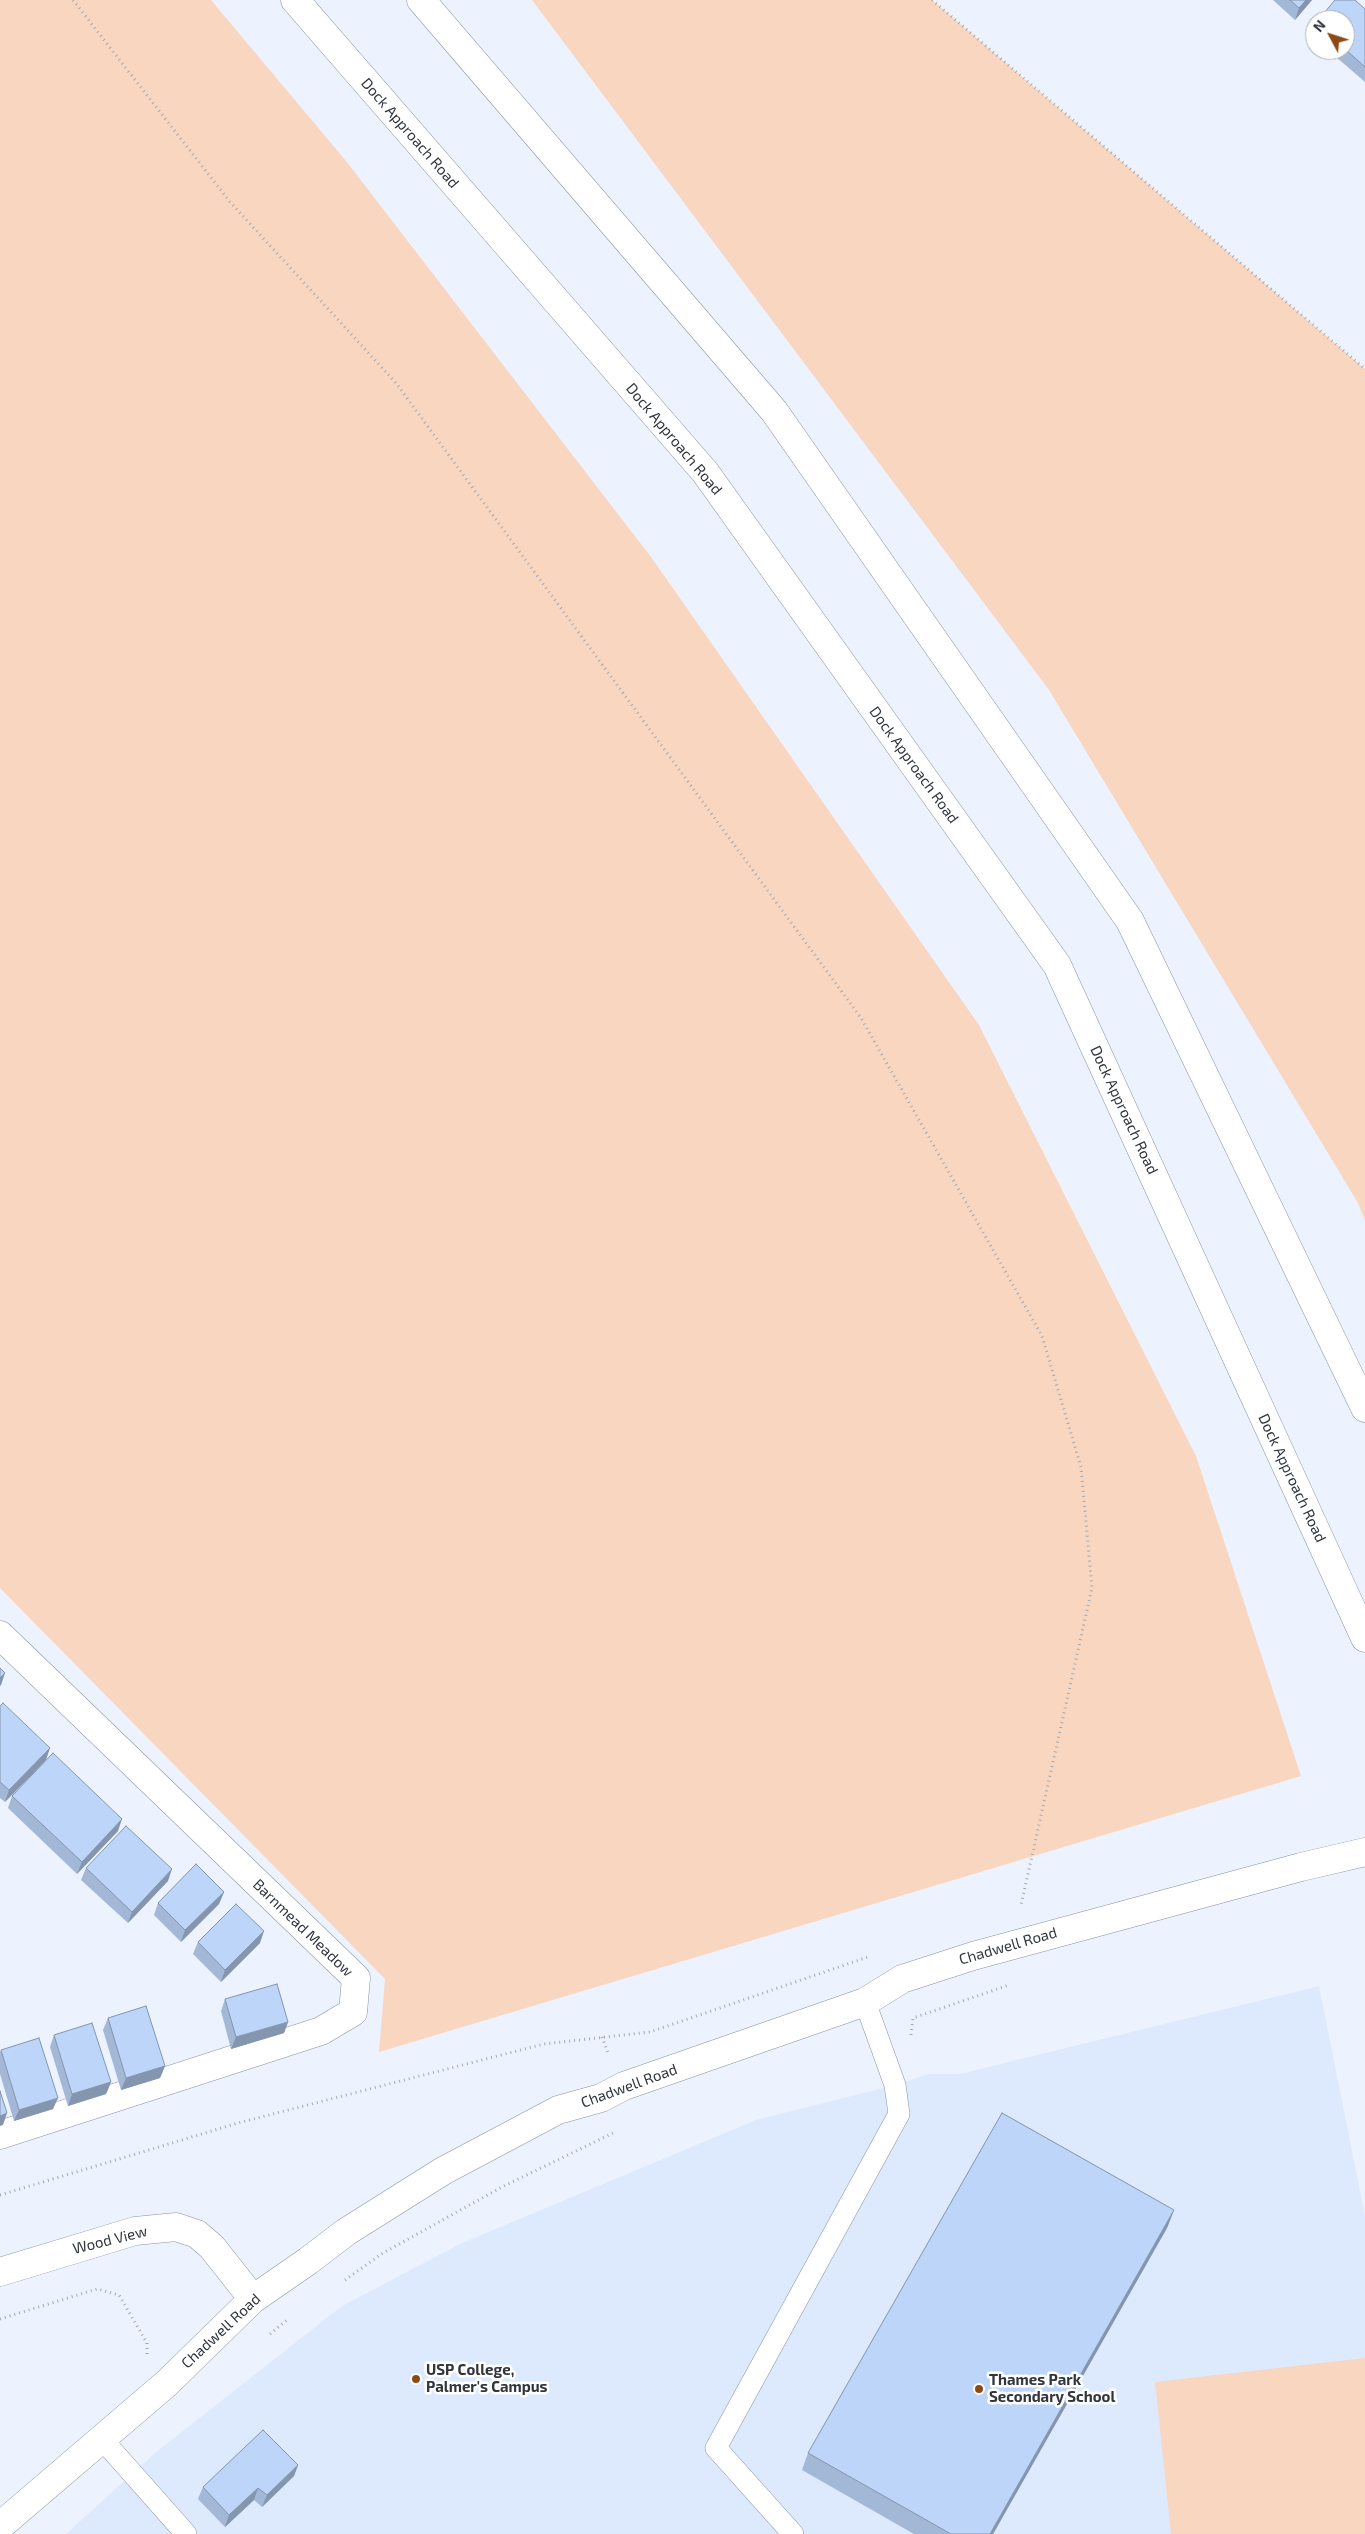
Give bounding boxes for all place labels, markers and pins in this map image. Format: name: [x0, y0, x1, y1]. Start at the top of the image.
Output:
place label: USP College, Palmer's Campus: [426, 2361, 548, 2396]
place label: Thames Park Secondary School: [989, 2371, 1115, 2406]
marker: USP College, Palmer's Campus: [410, 2373, 422, 2385]
marker: Thames Park Secondary School: [973, 2383, 985, 2395]

